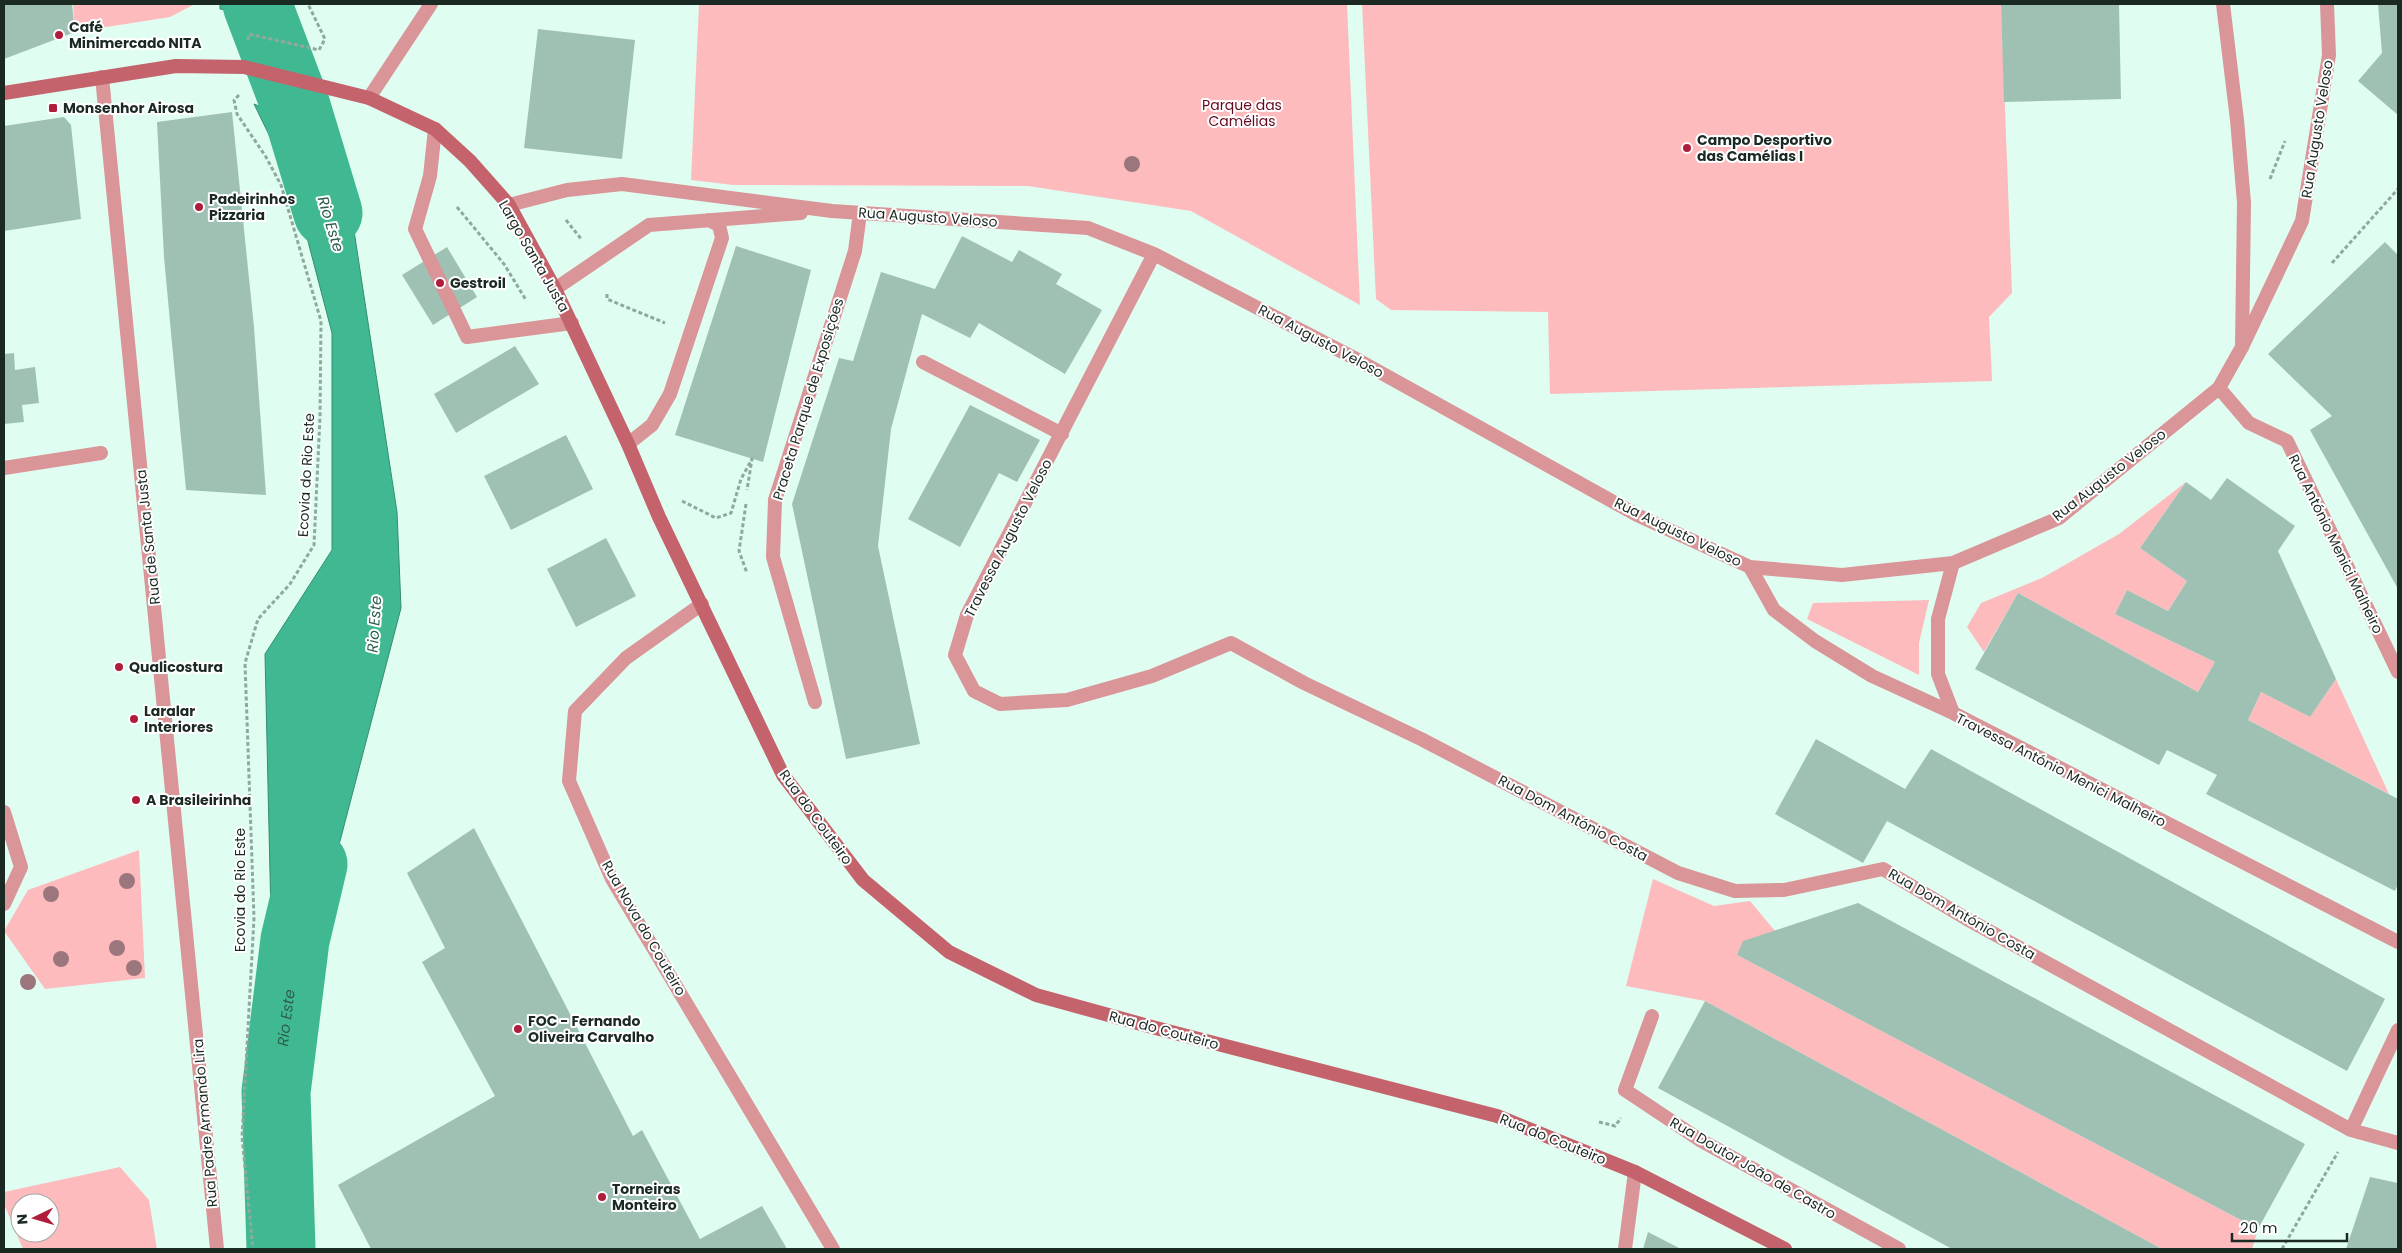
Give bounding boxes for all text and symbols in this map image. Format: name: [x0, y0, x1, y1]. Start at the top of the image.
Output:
place label: Café Minimercado NITA: [69, 17, 202, 53]
marker: Café Minimercado NITA: [53, 29, 65, 41]
street label: Rua Augusto Veloso: [2296, 59, 2338, 199]
park label: Parque das Camélias: [1202, 95, 1282, 131]
place label: Monsenhor Airosa: [63, 98, 194, 118]
marker: Monsenhor Airosa: [47, 102, 59, 114]
place label: Campo Desportivo das Camélias I: [1697, 130, 1832, 166]
marker: Campo Desportivo das Camélias I: [1681, 142, 1693, 154]
place label: Padeirinhos Pizzaria: [209, 189, 295, 225]
water label: Rio Este: [313, 194, 349, 254]
street label: Largo Santa Justa: [494, 196, 574, 316]
marker: Padeirinhos Pizzaria: [193, 201, 205, 213]
street label: Rua Augusto Veloso: [858, 202, 998, 232]
place label: Gestroil: [450, 273, 506, 293]
marker: Gestroil: [434, 277, 446, 289]
street label: Praceta Parque de Exposições: [768, 296, 848, 502]
street label: Rua Augusto Veloso: [1255, 299, 1387, 383]
street label: Ecovia do Rio Este: [293, 412, 319, 538]
street label: Rua Augusto Veloso: [2048, 424, 2170, 526]
street label: Rua António Menici Malheiro: [2284, 451, 2388, 637]
street label: Travessa Augusto Veloso: [959, 455, 1057, 621]
street label: Rua de Santa Justa: [131, 468, 165, 606]
street label: Rua Augusto Veloso: [1611, 492, 1745, 572]
water label: Rio Este: [362, 595, 386, 653]
place label: Qualicostura: [129, 657, 223, 677]
marker: Qualicostura: [113, 661, 125, 673]
place label: Laralar Interiores: [144, 701, 214, 737]
street label: Travessa António Menici Malheiro: [1953, 708, 2169, 832]
marker: Laralar Interiores: [128, 713, 140, 725]
street label: Rua do Couteiro: [775, 765, 857, 869]
street label: Rua Dom António Costa: [1495, 770, 1651, 866]
place label: A Brasileirinha: [146, 790, 251, 810]
marker: A Brasileirinha: [130, 794, 142, 806]
street label: Ecovia do Rio Este: [230, 828, 250, 952]
street label: Rua Nova do Couteiro: [597, 857, 691, 999]
street label: Rua Dom António Costa: [1885, 864, 2039, 964]
water label: Rio Este: [271, 988, 299, 1047]
street label: Rua do Couteiro: [1107, 1006, 1221, 1054]
place label: FOC - Fernando Oliveira Carvalho: [528, 1011, 654, 1047]
marker: FOC - Fernando Oliveira Carvalho: [512, 1023, 524, 1035]
street label: Rua Padre Armando Lira: [188, 1038, 222, 1208]
street label: Rua do Couteiro: [1497, 1109, 1609, 1169]
street label: Rua Doutor João de Castro: [1666, 1112, 1840, 1224]
place label: Torneiras Monteiro: [612, 1179, 681, 1215]
marker: Torneiras Monteiro: [596, 1191, 608, 1203]
north arrow: [10, 1193, 60, 1243]
scale bar: [2232, 1210, 2347, 1242]
text: N: [12, 1213, 32, 1225]
text: 20 m: [2240, 1217, 2278, 1238]

